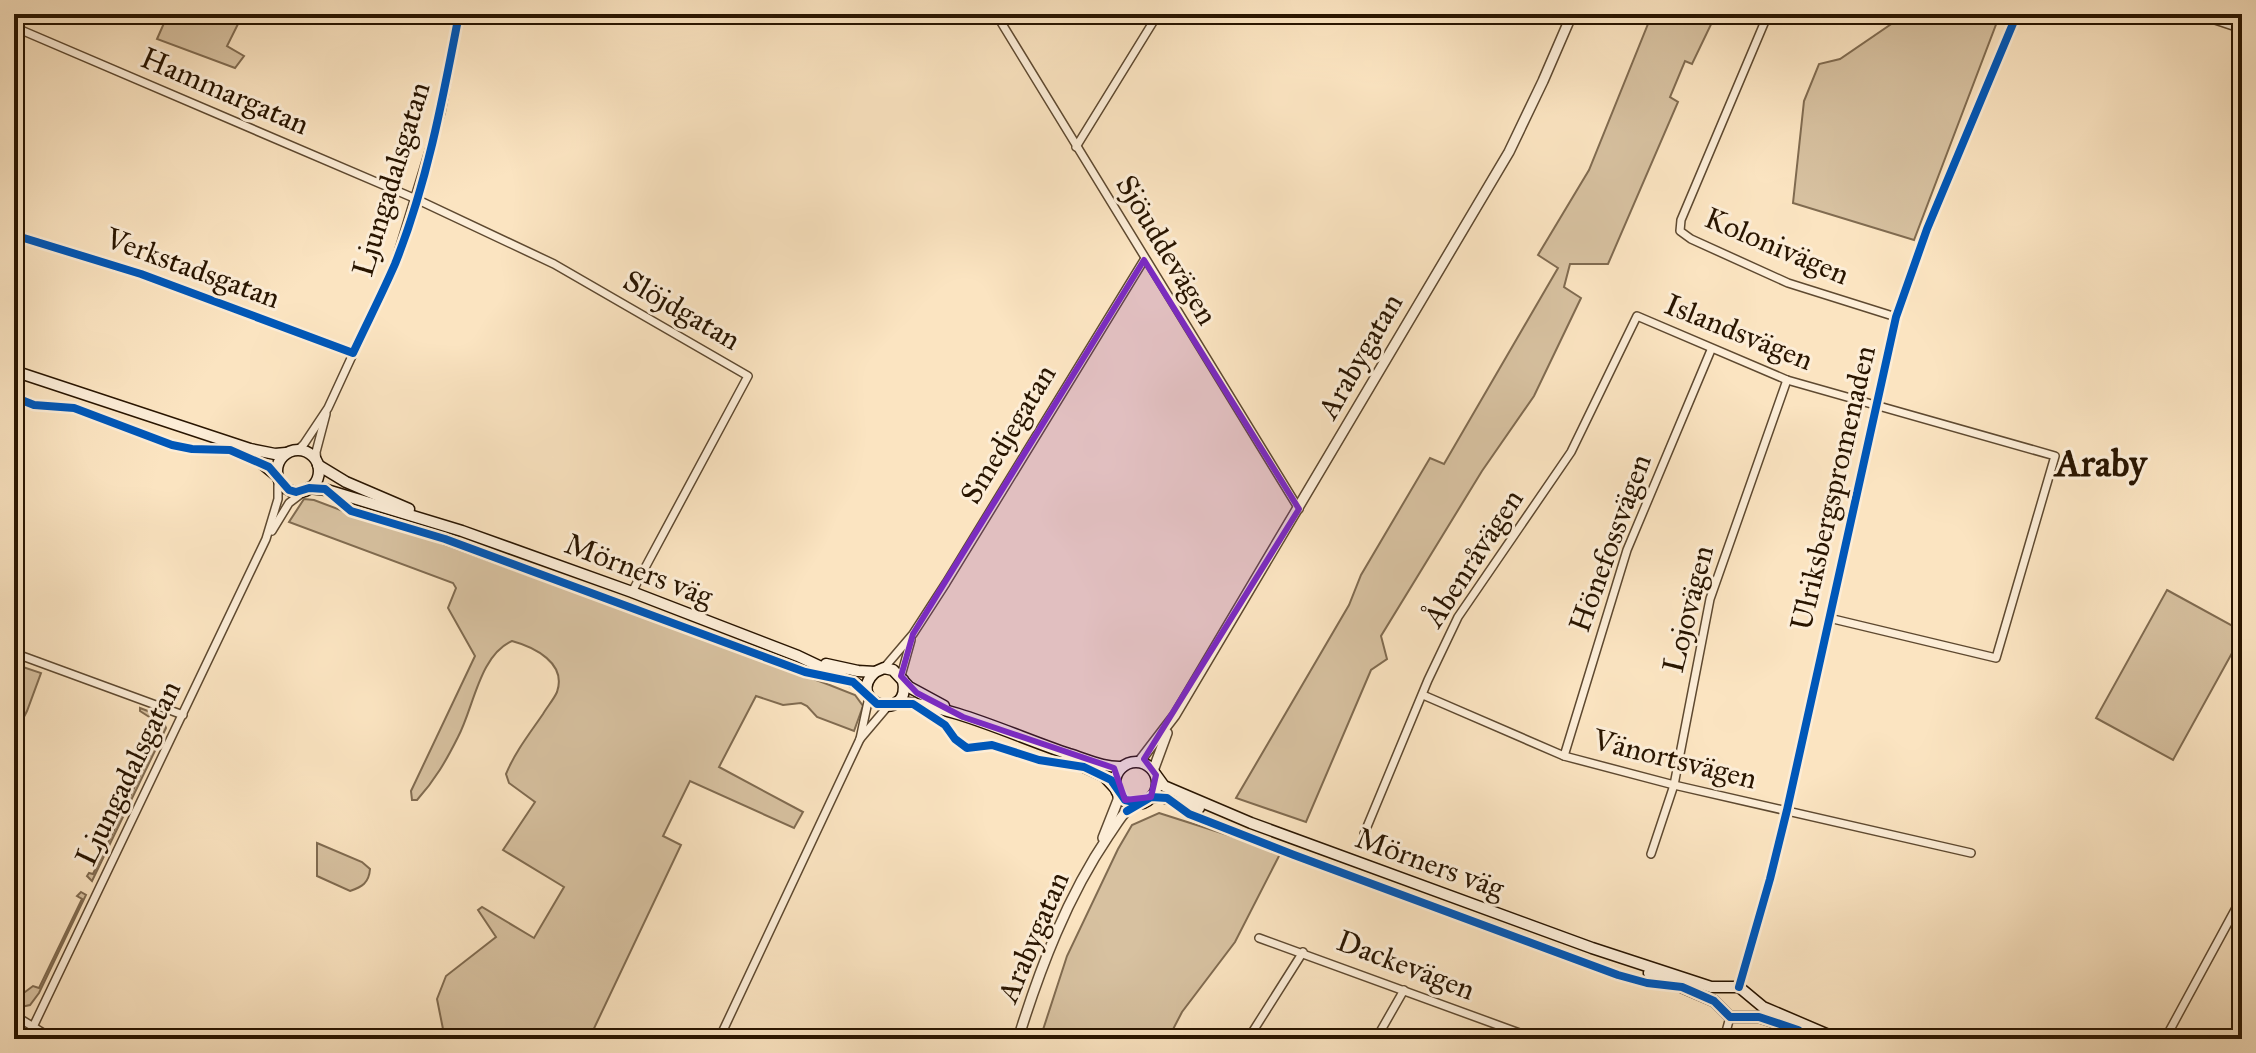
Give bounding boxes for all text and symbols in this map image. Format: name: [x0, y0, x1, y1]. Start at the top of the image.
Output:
street label: Hammargatan: [136, 39, 314, 143]
street label: Ljungadalsgatan: [344, 77, 438, 281]
street label: Sjöuddevägen: [1108, 169, 1226, 331]
street label: Kolonivägen: [1699, 199, 1855, 293]
street label: Verkstadsgatan: [100, 220, 285, 316]
street label: Slöjdgatan: [617, 262, 747, 358]
street label: Islandsvägen: [1660, 286, 1818, 378]
street label: Arabygatan: [1309, 287, 1410, 427]
street label: Ulriksbergspromenaden: [1783, 342, 1883, 634]
street label: Smedjegatan: [952, 358, 1064, 510]
district label: Araby: [2053, 440, 2148, 486]
street label: Hönefossvägen: [1561, 449, 1659, 637]
street label: Åbenråvägen: [1414, 482, 1531, 635]
street label: Mörners väg: [560, 525, 719, 615]
street label: Lojovägen: [1655, 542, 1721, 676]
street label: Ljungadalsgatan: [68, 675, 188, 871]
street label: Vänortsvägen: [1589, 721, 1760, 797]
street label: Mörners väg: [1351, 820, 1510, 907]
street label: Arabygatan: [989, 866, 1077, 1010]
street label: Dackevägen: [1332, 922, 1480, 1008]

